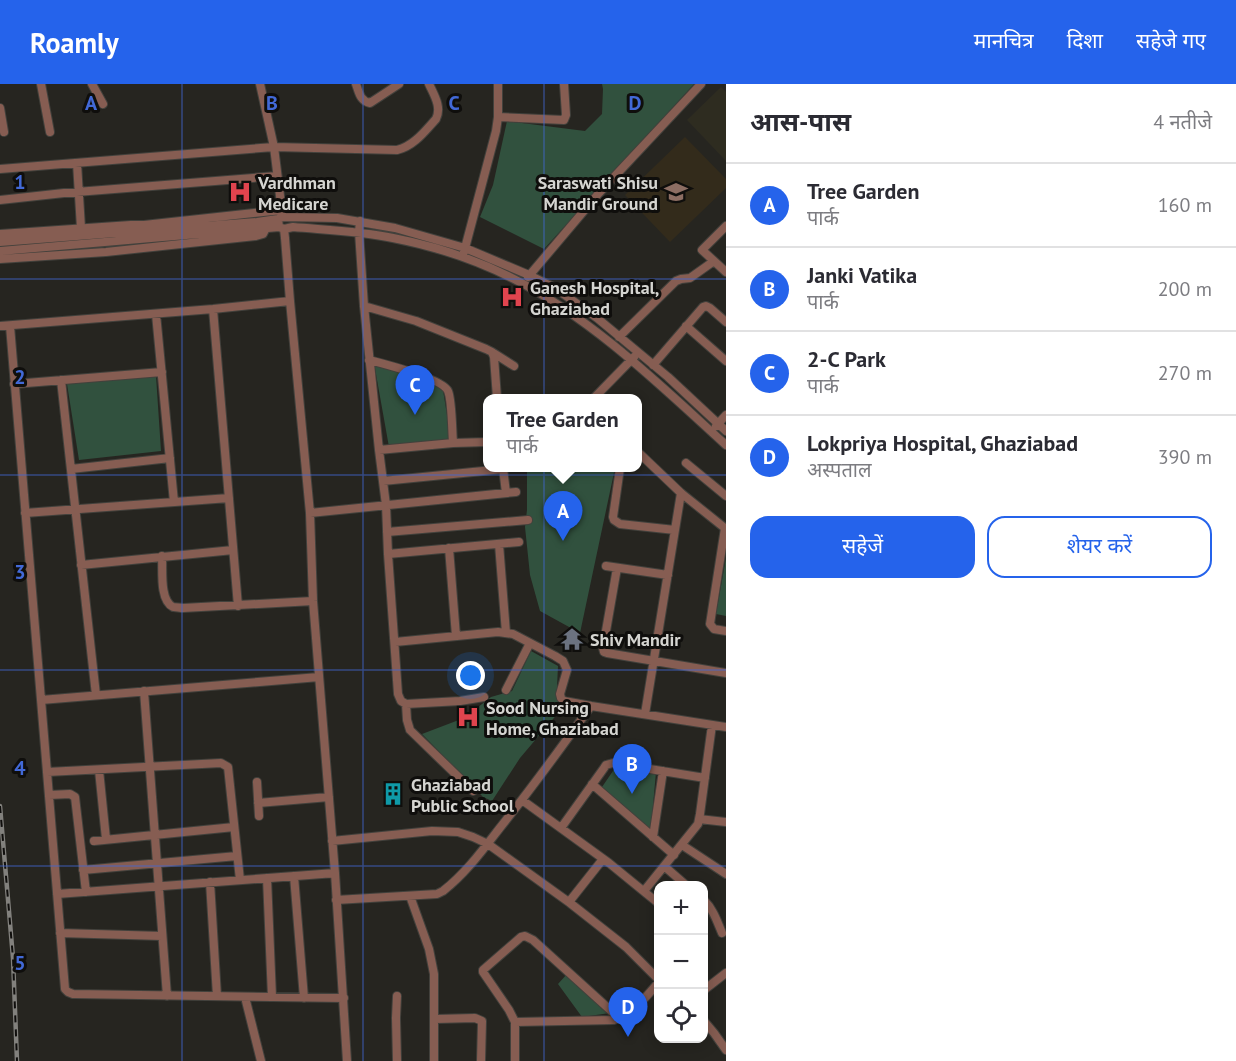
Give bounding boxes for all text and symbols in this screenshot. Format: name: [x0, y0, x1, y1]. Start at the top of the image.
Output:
text: Roamly: [30, 24, 119, 61]
text: मानचित्र: [974, 27, 1034, 54]
text: दिशा: [1067, 27, 1103, 54]
text: सहेजे गए: [1136, 27, 1206, 54]
text: A: [85, 90, 98, 116]
text: B: [266, 90, 278, 116]
text: C: [448, 90, 460, 116]
text: D: [629, 90, 642, 116]
text: आस-पास: [750, 105, 851, 138]
text: 4 नतीजे: [1153, 109, 1212, 135]
text: 1: [14, 169, 26, 195]
place label: Vardhman Medicare: [257, 171, 336, 215]
place label: Saraswati Shisu Mandir Ground: [538, 171, 658, 215]
text: Tree Garden: [807, 177, 920, 205]
hospital icon: Vardhman Medicare: [227, 179, 253, 205]
school or university icon: Saraswati Shisu Mandir Ground: [663, 179, 689, 205]
text: A: [763, 192, 776, 218]
text: 160 m: [1158, 192, 1212, 218]
text: पार्क: [807, 205, 839, 231]
text: Janki Vatika: [807, 261, 917, 289]
place label: Ganesh Hospital, Ghaziabad: [530, 276, 659, 320]
text: B: [764, 276, 775, 302]
text: 200 m: [1158, 276, 1212, 302]
hospital icon: Ganesh Hospital, Ghaziabad: [499, 284, 525, 310]
text: पार्क: [807, 289, 839, 315]
text: 2-C Park: [807, 345, 886, 373]
text: C: [764, 360, 775, 386]
text: 270 m: [1158, 360, 1212, 386]
text: 2: [14, 364, 26, 390]
pin: C: [396, 366, 434, 415]
text: पार्क: [807, 373, 839, 399]
popup: [483, 394, 642, 472]
text: Tree Garden: [506, 405, 619, 433]
text: Lokpriya Hospital, Ghaziabad: [807, 429, 1078, 457]
text: पार्क: [506, 433, 538, 459]
text: D: [763, 444, 776, 470]
text: 390 m: [1158, 444, 1212, 470]
text: अस्पताल: [807, 457, 872, 483]
pin: A: [544, 492, 582, 541]
button: सहेजें: [750, 516, 975, 578]
button: शेयर करें: [987, 516, 1212, 578]
text: 3: [14, 559, 26, 585]
temple icon: Shiv Mandir: [559, 626, 585, 652]
place label: Shiv Mandir: [590, 628, 681, 651]
your location: [456, 661, 485, 690]
place label: Sood Nursing Home, Ghaziabad: [486, 696, 619, 740]
hospital icon: Sood Nursing Home, Ghaziabad: [455, 704, 481, 730]
pin: B: [612, 744, 652, 794]
text: 4: [14, 755, 26, 781]
place label: Ghaziabad Public School: [411, 773, 515, 817]
building icon: Ghaziabad Public School: [380, 781, 406, 807]
map controls: [654, 881, 708, 1043]
button: +: [654, 881, 708, 935]
button: −: [654, 935, 708, 989]
text: 5: [14, 950, 26, 976]
pin: D: [608, 988, 648, 1037]
button: locate: [654, 989, 708, 1043]

